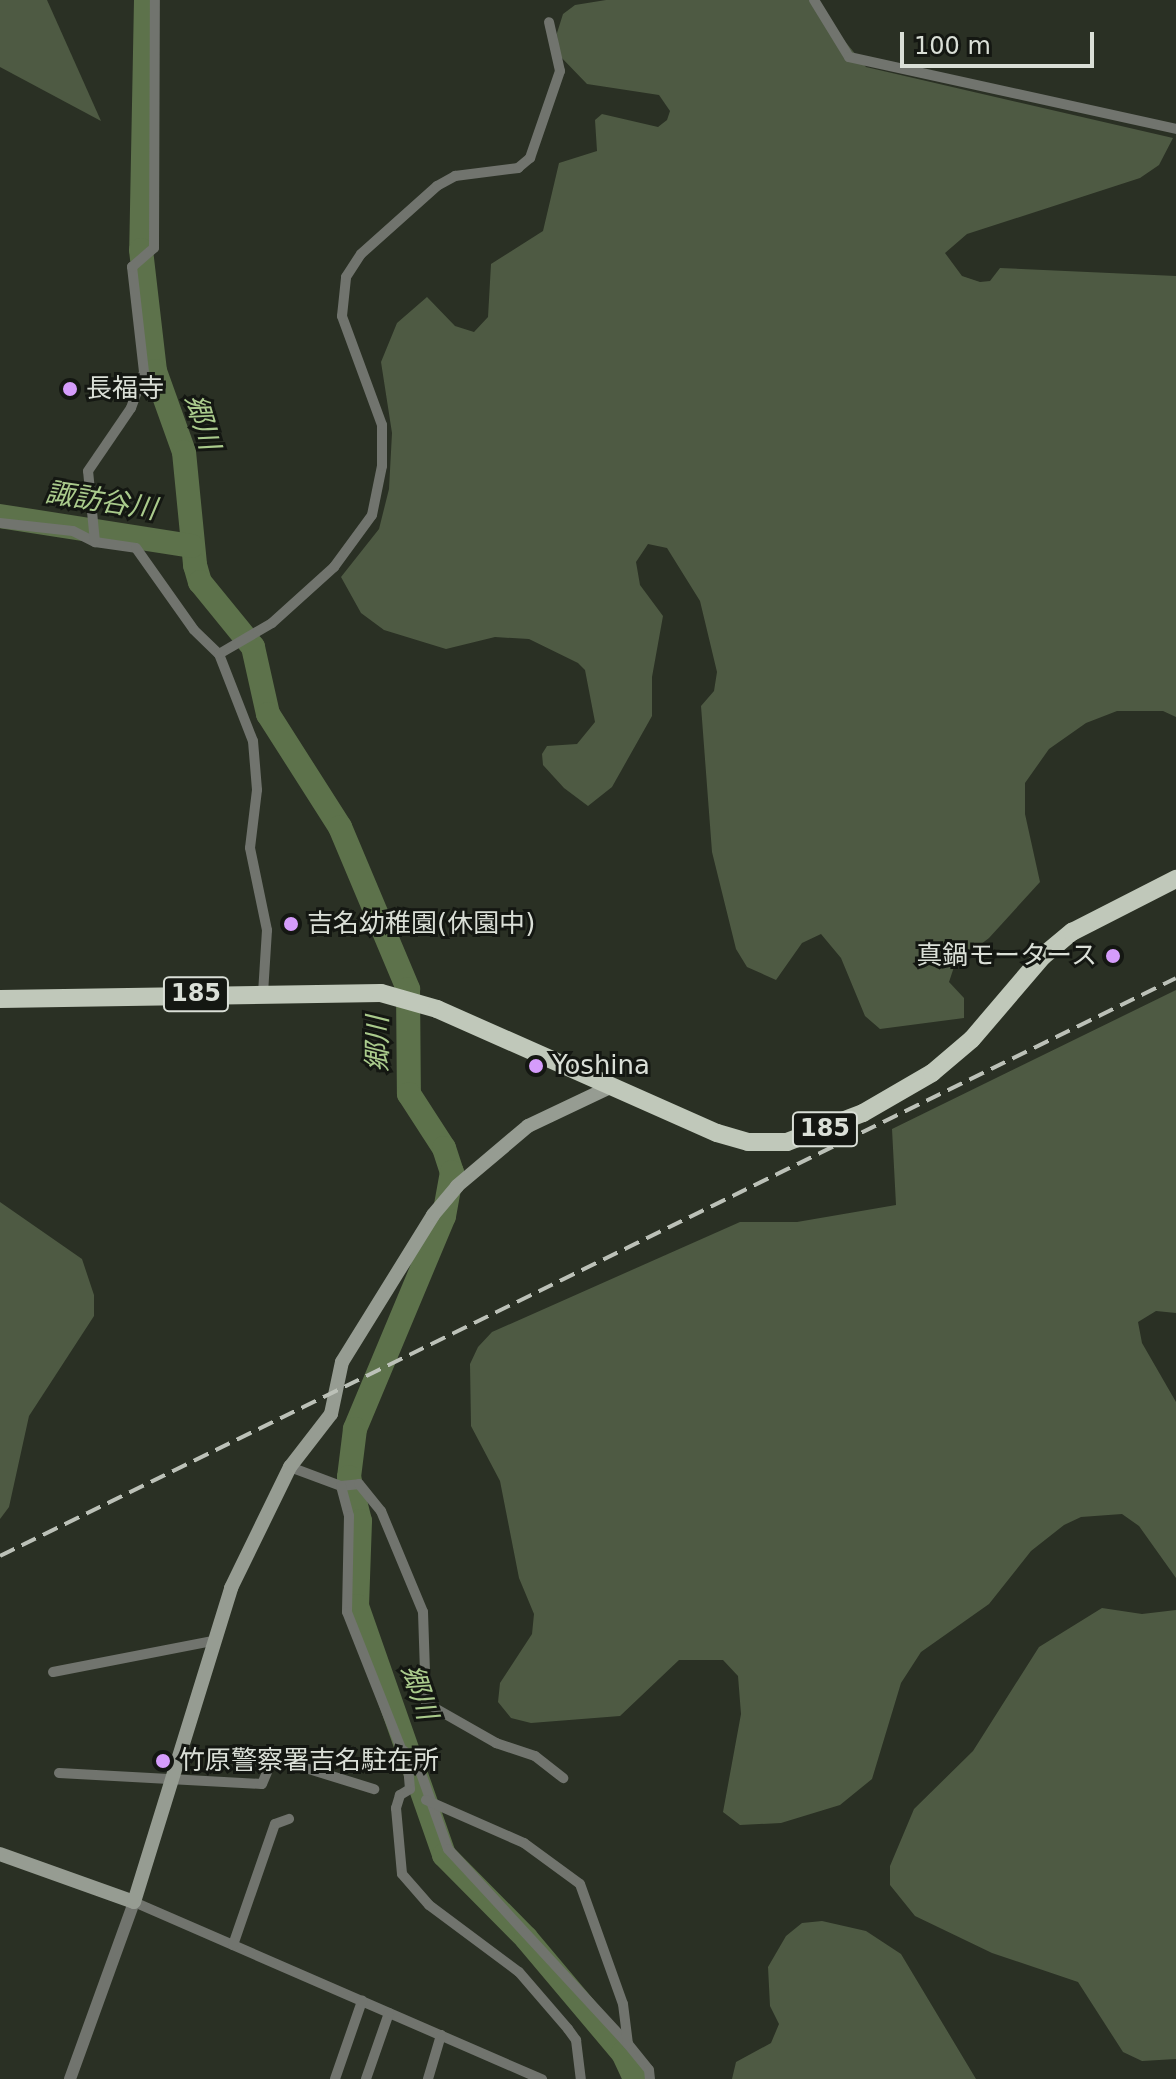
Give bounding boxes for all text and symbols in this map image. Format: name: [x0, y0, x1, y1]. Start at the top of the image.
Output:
scale bar: [904, 16, 1098, 66]
text: 100 m: [914, 32, 991, 60]
place label: 長福寺: [86, 373, 164, 405]
marker: 長福寺: [61, 380, 79, 398]
water label: 郷川: [178, 390, 226, 454]
water label: 諏訪谷川: [43, 476, 159, 526]
place label: 吉名幼稚園(休園中): [307, 908, 535, 940]
marker: 吉名幼稚園(休園中): [282, 915, 300, 933]
place label: 真鍋モータース: [915, 940, 1097, 972]
marker: 真鍋モータース: [1104, 947, 1122, 965]
road number: 185: [162, 974, 230, 1014]
water label: 郷川: [361, 1016, 395, 1072]
place label: Yoshina: [552, 1050, 650, 1082]
marker: Yoshina: [527, 1057, 545, 1075]
road number: 185: [791, 1109, 859, 1149]
water label: 郷川: [394, 1660, 444, 1724]
place label: 竹原警察署吉名駐在所: [179, 1745, 439, 1777]
marker: 竹原警察署吉名駐在所: [154, 1752, 172, 1770]

